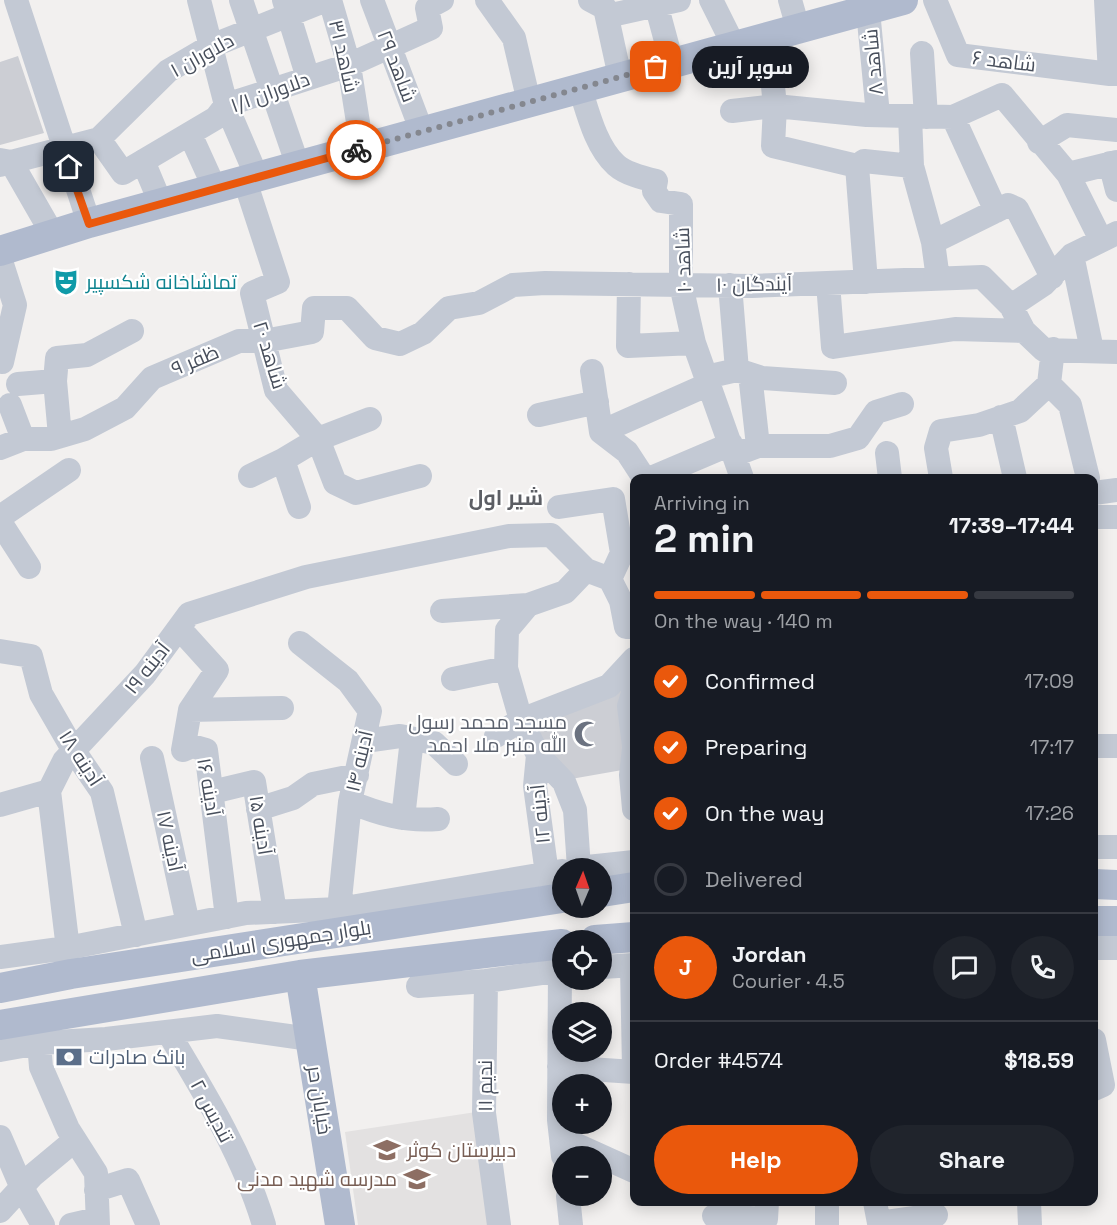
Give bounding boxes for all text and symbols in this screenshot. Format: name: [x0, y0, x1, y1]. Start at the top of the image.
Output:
street label: شاهد ۳۱: [323, 17, 365, 95]
street label: شاهد ۲۹: [371, 26, 423, 106]
street label: دلاوران ۱: [166, 27, 238, 83]
street label: شاهد ۸: [857, 28, 889, 96]
pin: [630, 41, 681, 92]
street label: شاهد ۶: [971, 44, 1037, 78]
callout: سوپر آرین: [692, 46, 809, 88]
icon: bag: [639, 50, 672, 83]
text: سوپر آرین: [708, 54, 793, 80]
street label: دلاوران ۱/۱: [227, 66, 313, 118]
courier: [326, 120, 386, 180]
icon: bike: [340, 134, 373, 167]
pin: [43, 141, 94, 192]
icon: home: [52, 150, 85, 183]
street label: شاهد ۱۰: [669, 227, 697, 293]
theatre icon: تماشاخانه شکسپیر: [51, 267, 81, 297]
place label: تماشاخانه شکسپیر: [85, 269, 238, 295]
street label: آیندگان ۱۰: [716, 270, 793, 298]
street label: شاهد ۲۰: [247, 318, 293, 392]
street label: ظفر ۹: [167, 338, 223, 382]
district label: شیر اول: [469, 484, 543, 511]
text: Arriving in: [654, 490, 750, 516]
text: 17:39–17:44: [949, 511, 1074, 539]
text: 2 min: [654, 514, 755, 563]
text: On the way · 140 m: [654, 608, 833, 634]
street label: آدینه ۱۹: [118, 636, 176, 699]
icon: check: [654, 665, 687, 698]
text: Confirmed: [705, 667, 815, 695]
text: 17:09: [1024, 668, 1074, 694]
place label: مسجد محمد رسول الله منبر ملا احمد: [408, 709, 567, 758]
mosque icon: مسجد محمد رسول الله منبر ملا احمد: [572, 719, 602, 749]
street label: آدینه ۱۸: [53, 725, 109, 791]
street label: آدینه ۱۴: [339, 727, 379, 794]
icon: check: [654, 731, 687, 764]
text: Preparing: [705, 733, 807, 761]
text: 17:17: [1030, 734, 1074, 760]
street label: آدینه ۱۶: [191, 756, 227, 819]
street label: آدینه ۱۲: [524, 782, 556, 845]
street label: آدینه ۱۵: [243, 793, 279, 857]
icon: check: [654, 797, 687, 830]
text: On the way: [705, 799, 824, 827]
text: 17:26: [1025, 800, 1074, 826]
street label: آدینه ۱۷: [151, 808, 189, 874]
north arrow: [552, 858, 612, 918]
map controls: [552, 858, 612, 1206]
text: Delivered: [705, 865, 803, 893]
street label: بلوار جمهوری اسلامی: [189, 914, 373, 968]
button: locate: [552, 930, 612, 990]
button: chat: [933, 936, 996, 999]
button: phone: [1011, 936, 1074, 999]
text: Jordan: [732, 940, 807, 968]
text: J: [679, 953, 692, 981]
text: Courier · 4.5: [732, 968, 845, 994]
button: layers: [552, 1002, 612, 1062]
bank icon: بانک صادرات: [54, 1042, 84, 1072]
place label: بانک صادرات: [89, 1044, 185, 1070]
text: Order #4574: [654, 1046, 783, 1074]
text: $18.59: [1004, 1046, 1074, 1074]
street label: ندیم ۱۱: [472, 1060, 499, 1112]
street label: خیابان حر: [302, 1063, 338, 1136]
button: +: [552, 1074, 612, 1134]
street label: تندیس ۲: [185, 1075, 240, 1148]
button: Help: [654, 1125, 858, 1194]
button: Share: [870, 1125, 1074, 1194]
school or university icon: دبیرستان کوثر: [372, 1135, 402, 1165]
place label: دبیرستان کوثر: [406, 1137, 516, 1163]
button: −: [552, 1146, 612, 1206]
school or university icon: مدرسه شهید مدنی: [402, 1164, 432, 1194]
place label: مدرسه شهید مدنی: [237, 1166, 397, 1192]

